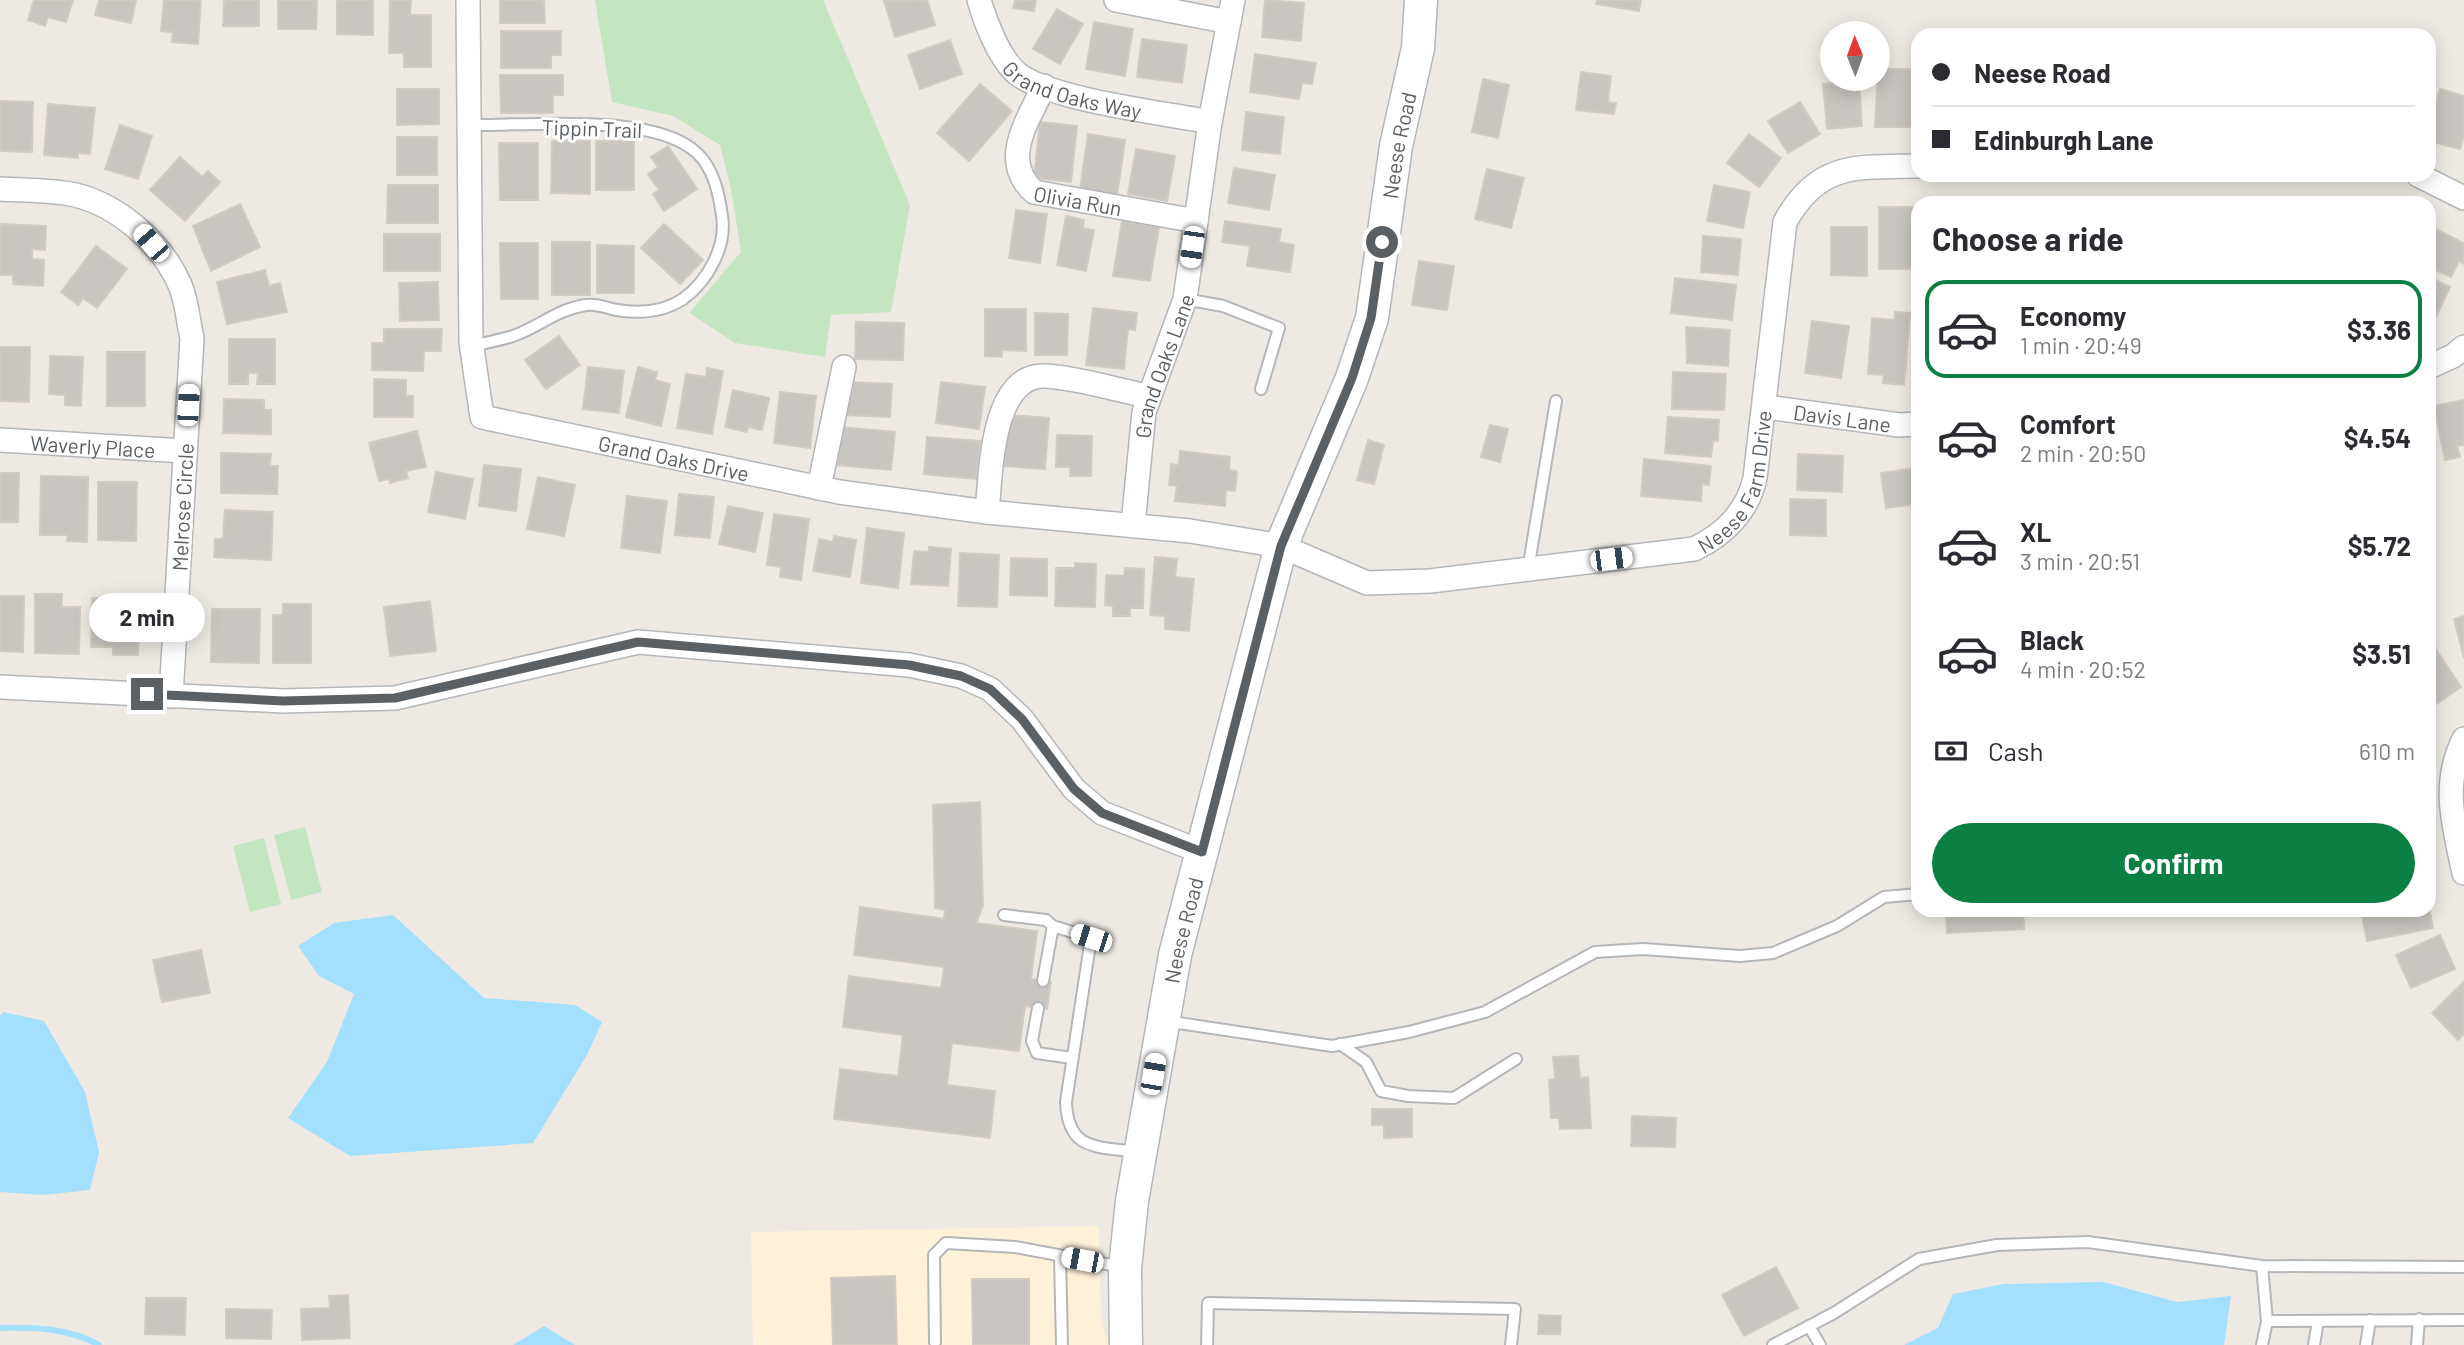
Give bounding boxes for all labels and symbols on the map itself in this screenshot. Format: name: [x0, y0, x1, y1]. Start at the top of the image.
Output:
north arrow: [1820, 21, 1890, 91]
street label: Grand Oaks Way: [998, 55, 1144, 123]
street label: Neese Road: [1376, 89, 1420, 200]
street label: Tippin Trail: [541, 114, 643, 142]
street label: Olivia Run: [1032, 180, 1124, 220]
car: [130, 220, 173, 266]
car: [1179, 225, 1206, 269]
route start: [1366, 226, 1398, 258]
street label: Grand Oaks Lane: [1129, 290, 1198, 439]
car: [177, 383, 200, 427]
street label: Davis Lane: [1792, 398, 1893, 436]
street label: Neese Farm Drive: [1693, 409, 1775, 558]
street label: Waverly Place: [30, 429, 156, 462]
street label: Grand Oaks Drive: [596, 429, 752, 485]
street label: Melrose Circle: [166, 442, 198, 572]
car: [1589, 546, 1634, 572]
callout: 2 min: [89, 592, 205, 642]
route end: [131, 678, 163, 710]
street label: Neese Road: [1158, 874, 1207, 985]
car: [1068, 922, 1115, 954]
car: [1140, 1051, 1167, 1097]
car: [1060, 1246, 1105, 1274]

